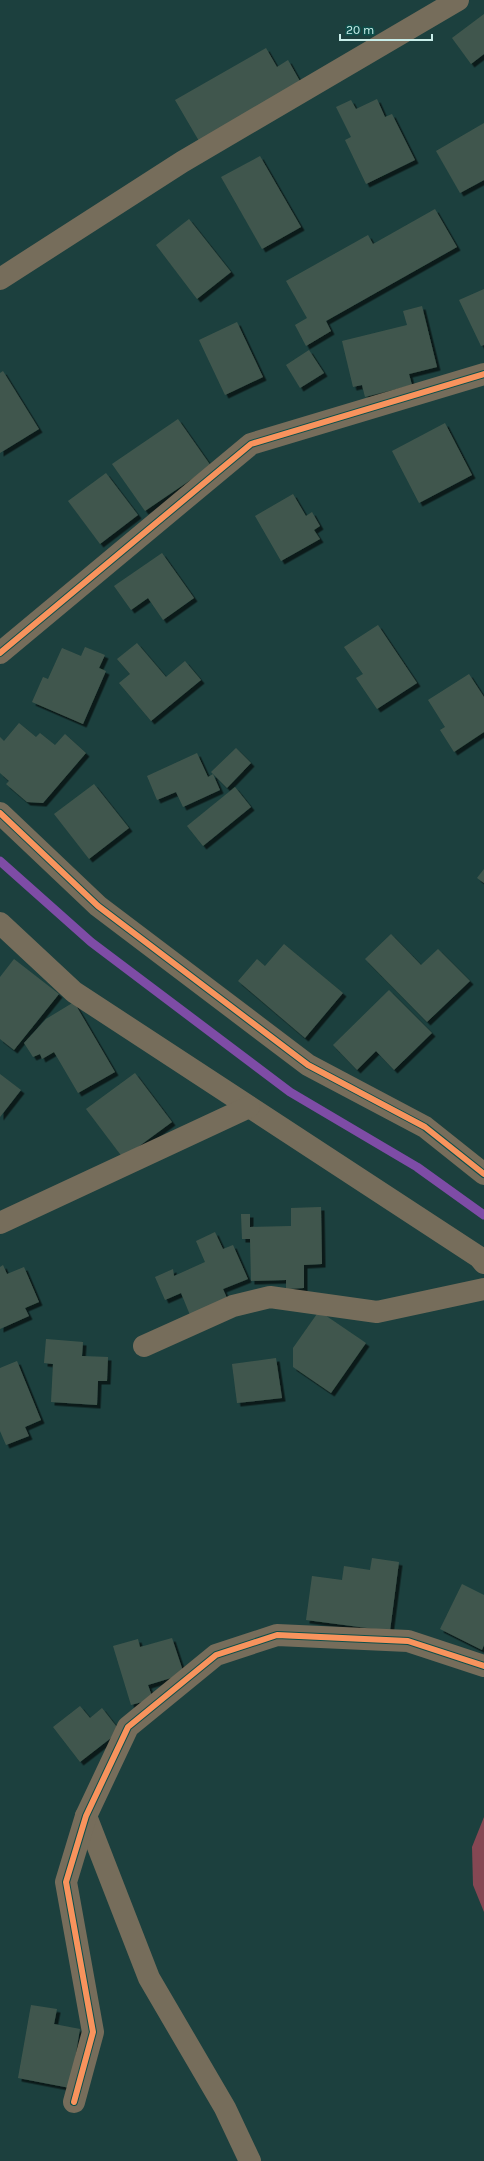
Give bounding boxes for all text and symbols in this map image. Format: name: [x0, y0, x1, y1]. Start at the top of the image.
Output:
scale bar: [340, 16, 432, 42]
text: 20 m: [346, 23, 374, 37]

